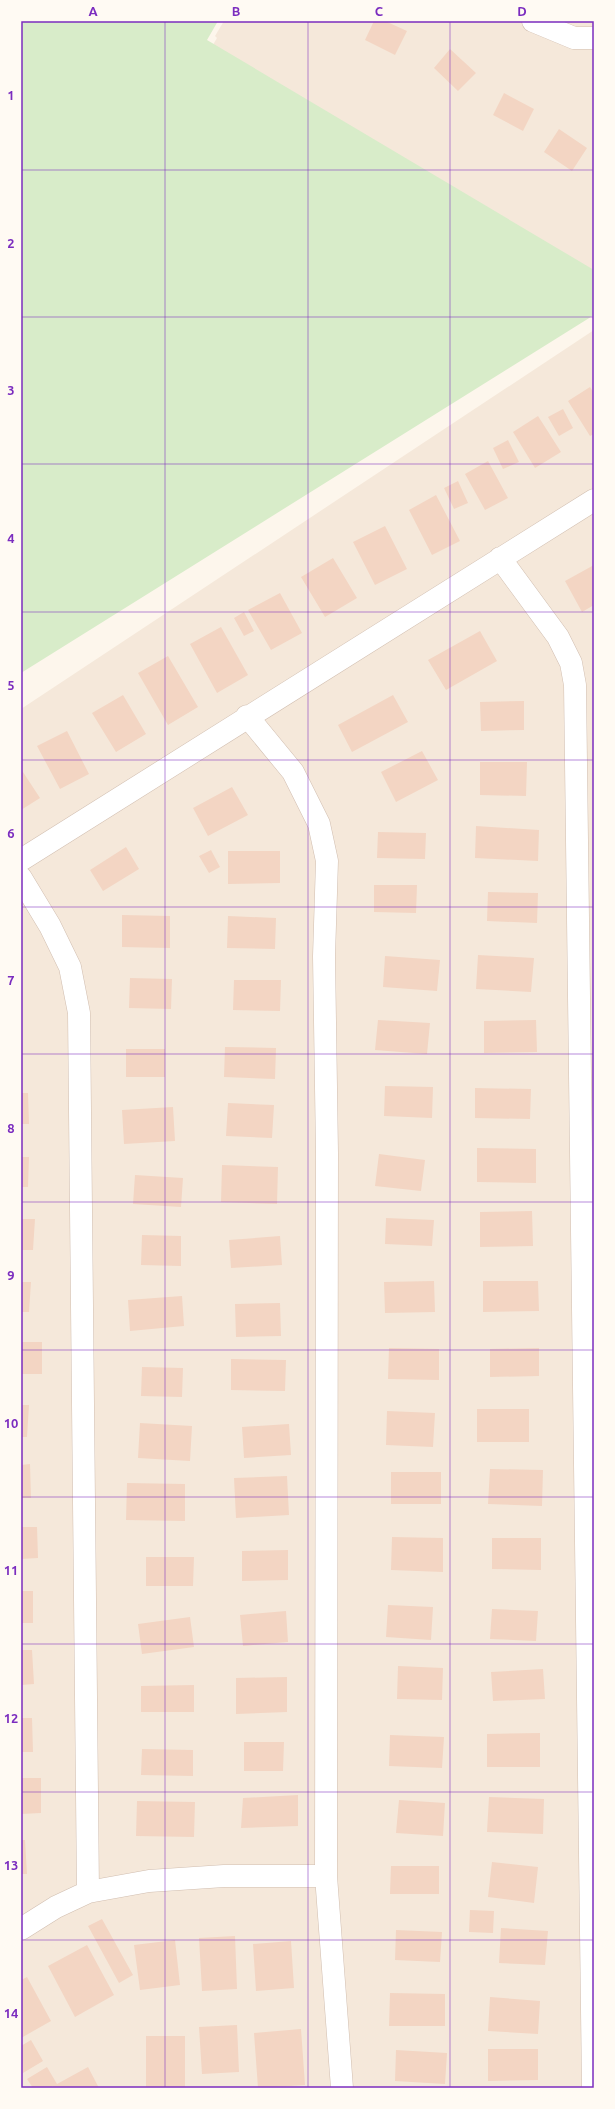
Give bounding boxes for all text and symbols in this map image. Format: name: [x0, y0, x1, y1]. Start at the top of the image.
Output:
text: A: [88, 4, 98, 18]
text: B: [232, 4, 241, 18]
text: C: [375, 4, 384, 18]
text: D: [517, 4, 527, 18]
text: 1: [7, 88, 15, 102]
text: 2: [7, 236, 15, 250]
text: 3: [7, 383, 15, 397]
text: 4: [7, 531, 15, 545]
text: 5: [7, 678, 15, 692]
text: 6: [7, 826, 15, 840]
text: 7: [7, 973, 15, 987]
text: 8: [7, 1121, 15, 1135]
text: 9: [7, 1268, 15, 1282]
text: 10: [4, 1416, 18, 1430]
text: 11: [4, 1563, 18, 1577]
text: 12: [4, 1711, 18, 1725]
text: 13: [4, 1858, 18, 1872]
text: 14: [4, 2006, 18, 2020]

